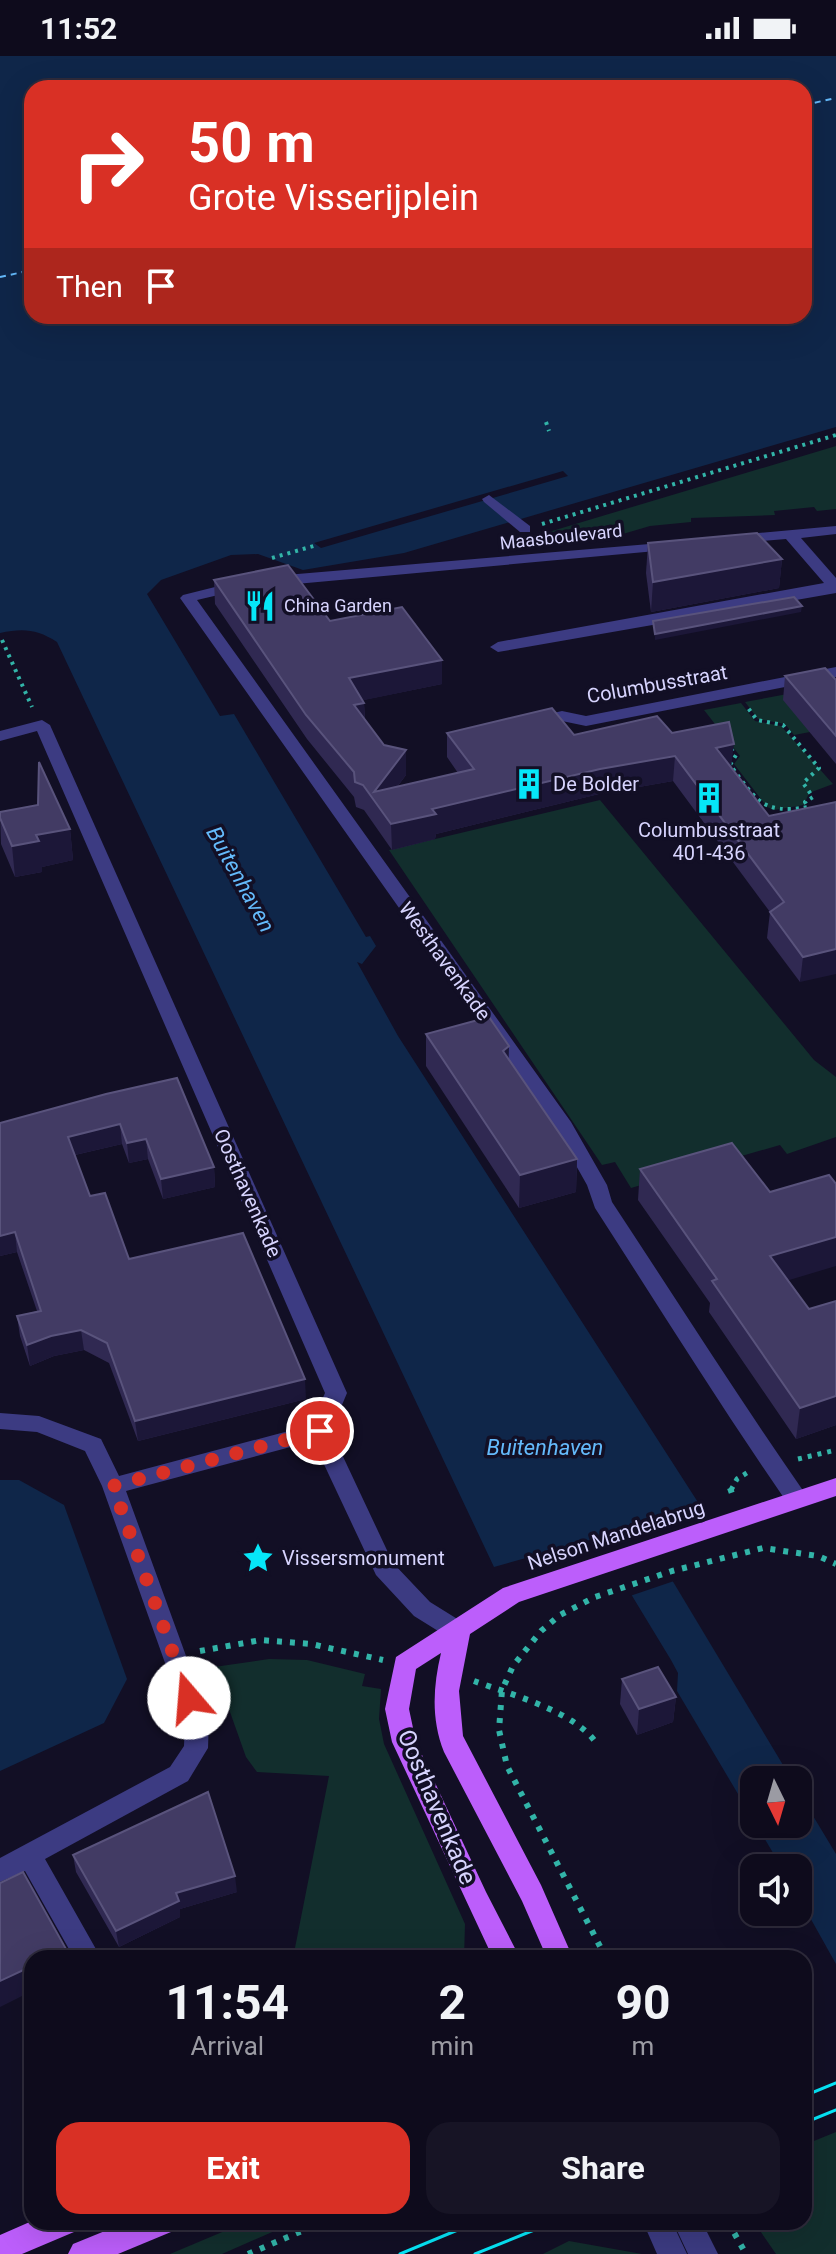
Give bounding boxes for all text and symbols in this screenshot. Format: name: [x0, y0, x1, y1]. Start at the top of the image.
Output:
text: 11:52: [40, 11, 117, 46]
text: 50 m: [188, 110, 315, 176]
icon: right: [56, 112, 160, 216]
text: Grote Visserijplein: [188, 177, 479, 219]
icon: arrive: [139, 264, 183, 308]
text: Then: [56, 269, 123, 304]
street label: Maasboulevard: [499, 520, 623, 553]
restaurant icon: China Garden: [243, 589, 277, 623]
place label: China Garden: [284, 595, 392, 616]
street label: Columbusstraat: [585, 660, 729, 708]
building icon: De Bolder: [512, 767, 546, 801]
place label: De Bolder: [553, 772, 639, 796]
building icon: Columbusstraat 401-436: [692, 781, 726, 815]
place label: Columbusstraat 401-436: [638, 818, 780, 865]
water label: Buitenhaven: [201, 822, 280, 936]
street label: Westhavenkade: [394, 897, 496, 1025]
street label: Oosthavenkade: [209, 1125, 287, 1261]
pin: [286, 1397, 354, 1465]
icon: arrive: [298, 1409, 342, 1453]
water label: Buitenhaven: [487, 1435, 603, 1460]
street label: Nelson Mandelabrug: [524, 1495, 708, 1575]
place icon: Vissersmonument: [241, 1541, 275, 1575]
place label: Vissersmonument: [282, 1546, 445, 1570]
position arrow: [147, 1656, 231, 1740]
street label: Oosthavenkade: [392, 1725, 482, 1889]
north arrow: [740, 1766, 812, 1838]
map controls: [740, 1766, 812, 1926]
button: sound: [740, 1854, 812, 1926]
text: 11:54: [165, 1974, 289, 2031]
text: 2: [439, 1974, 466, 2031]
text: 90: [615, 1974, 671, 2031]
text: Arrival: [190, 2031, 264, 2061]
text: min: [431, 2031, 474, 2061]
text: m: [632, 2031, 654, 2061]
button: Exit: [56, 2122, 410, 2214]
button: Share: [426, 2122, 780, 2214]

